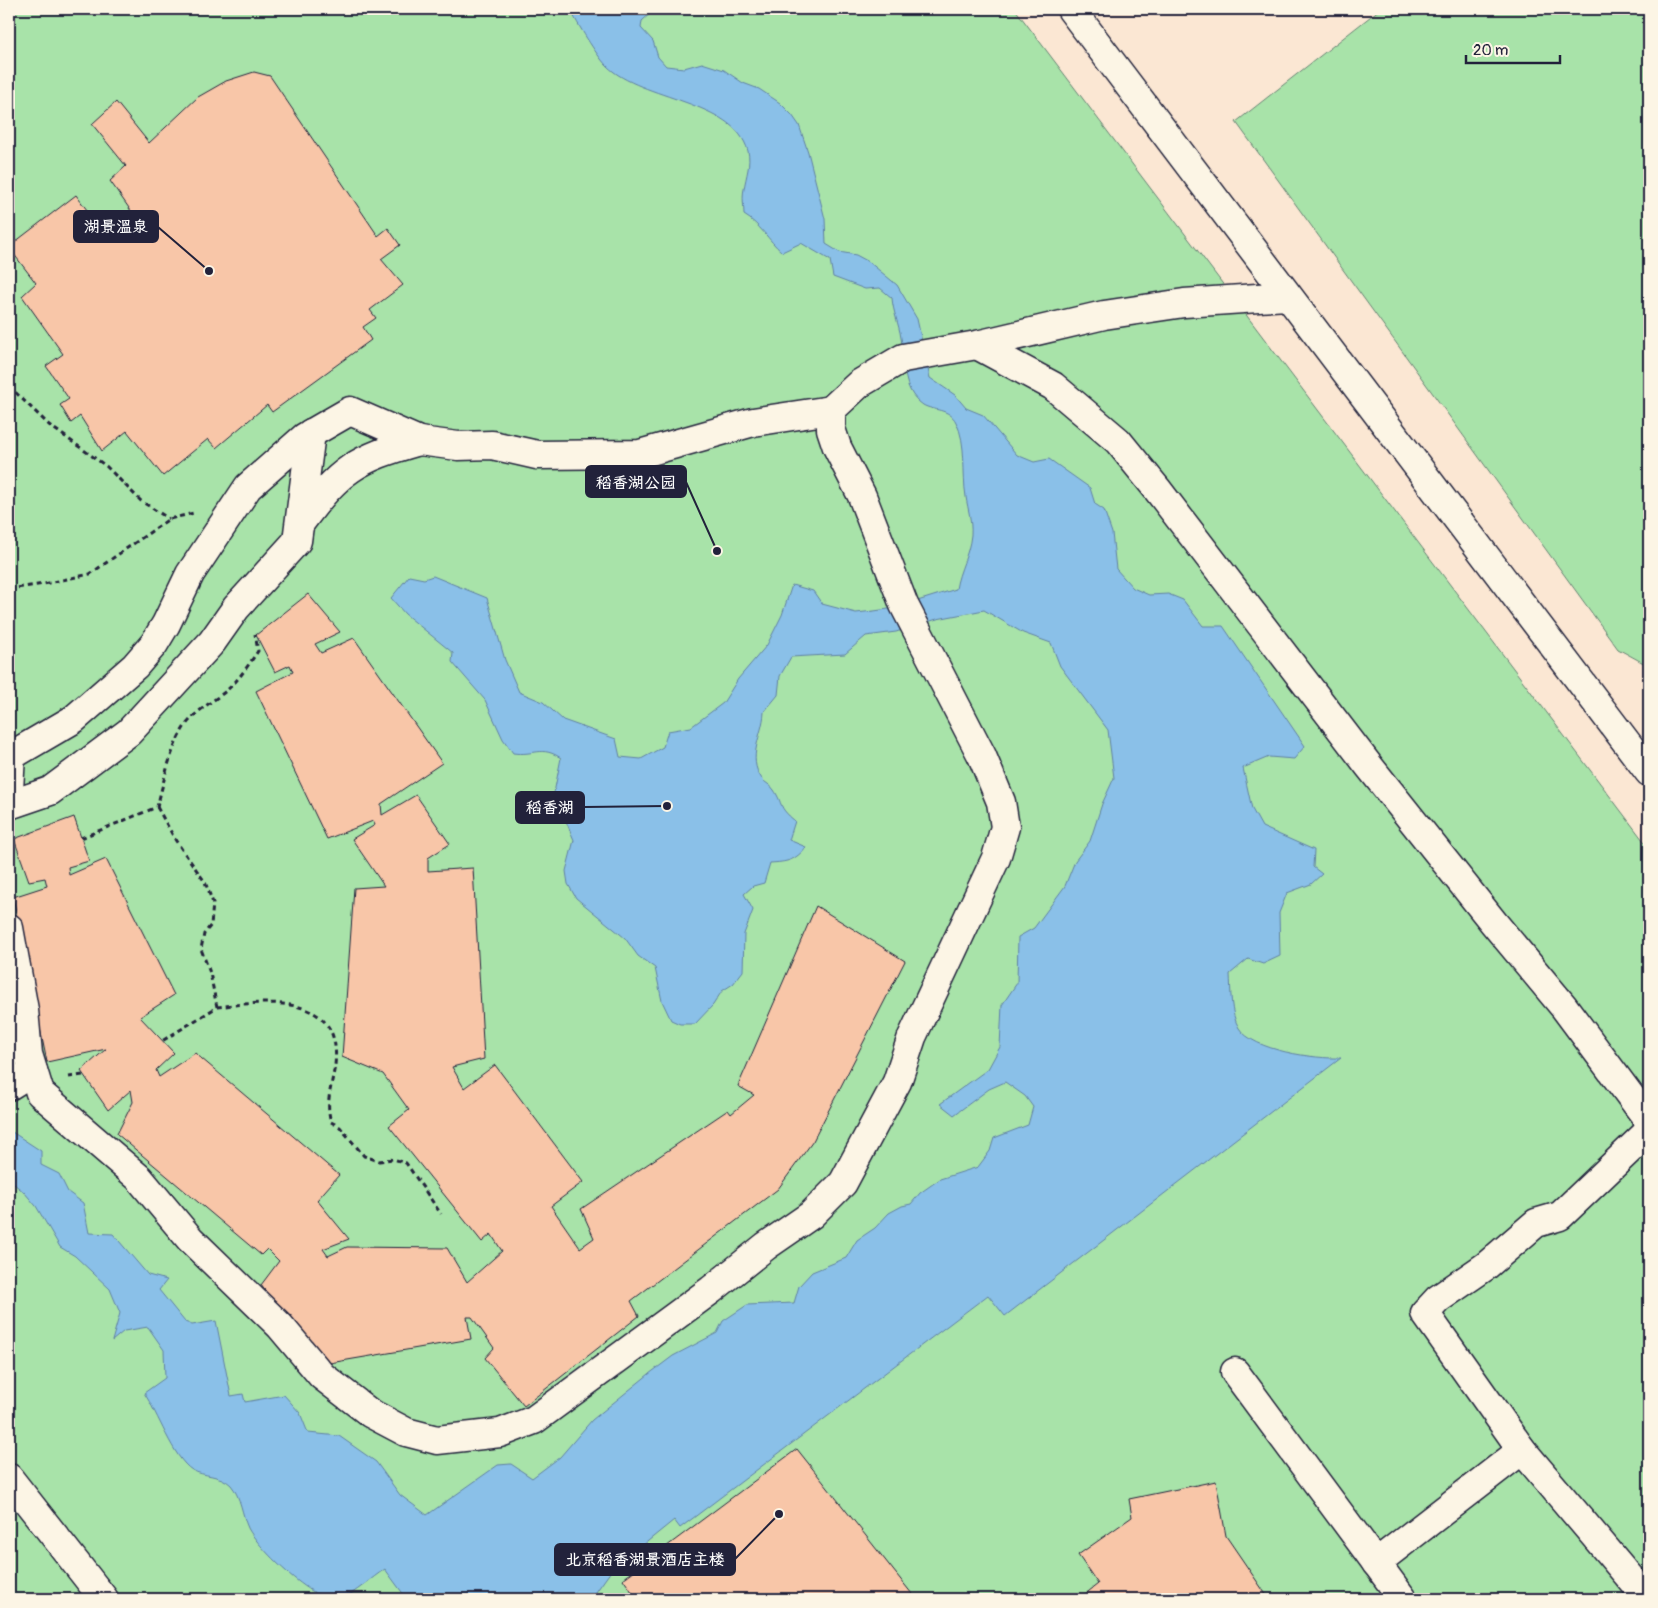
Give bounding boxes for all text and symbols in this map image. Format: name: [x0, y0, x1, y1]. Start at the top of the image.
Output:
scale bar: [1466, 32, 1559, 64]
text: 20 m: [1473, 41, 1508, 60]
callout: 湖景温泉: [74, 211, 158, 242]
text: 湖景温泉: [84, 217, 148, 237]
callout: 稻香湖公园: [586, 466, 686, 497]
text: 稻香湖公园: [596, 473, 676, 493]
callout: 稻香湖: [516, 792, 584, 823]
text: 稻香湖: [526, 798, 574, 818]
callout: 北京稻香湖景酒店主楼: [555, 1544, 735, 1575]
text: 北京稻香湖景酒店主楼: [565, 1550, 725, 1570]

